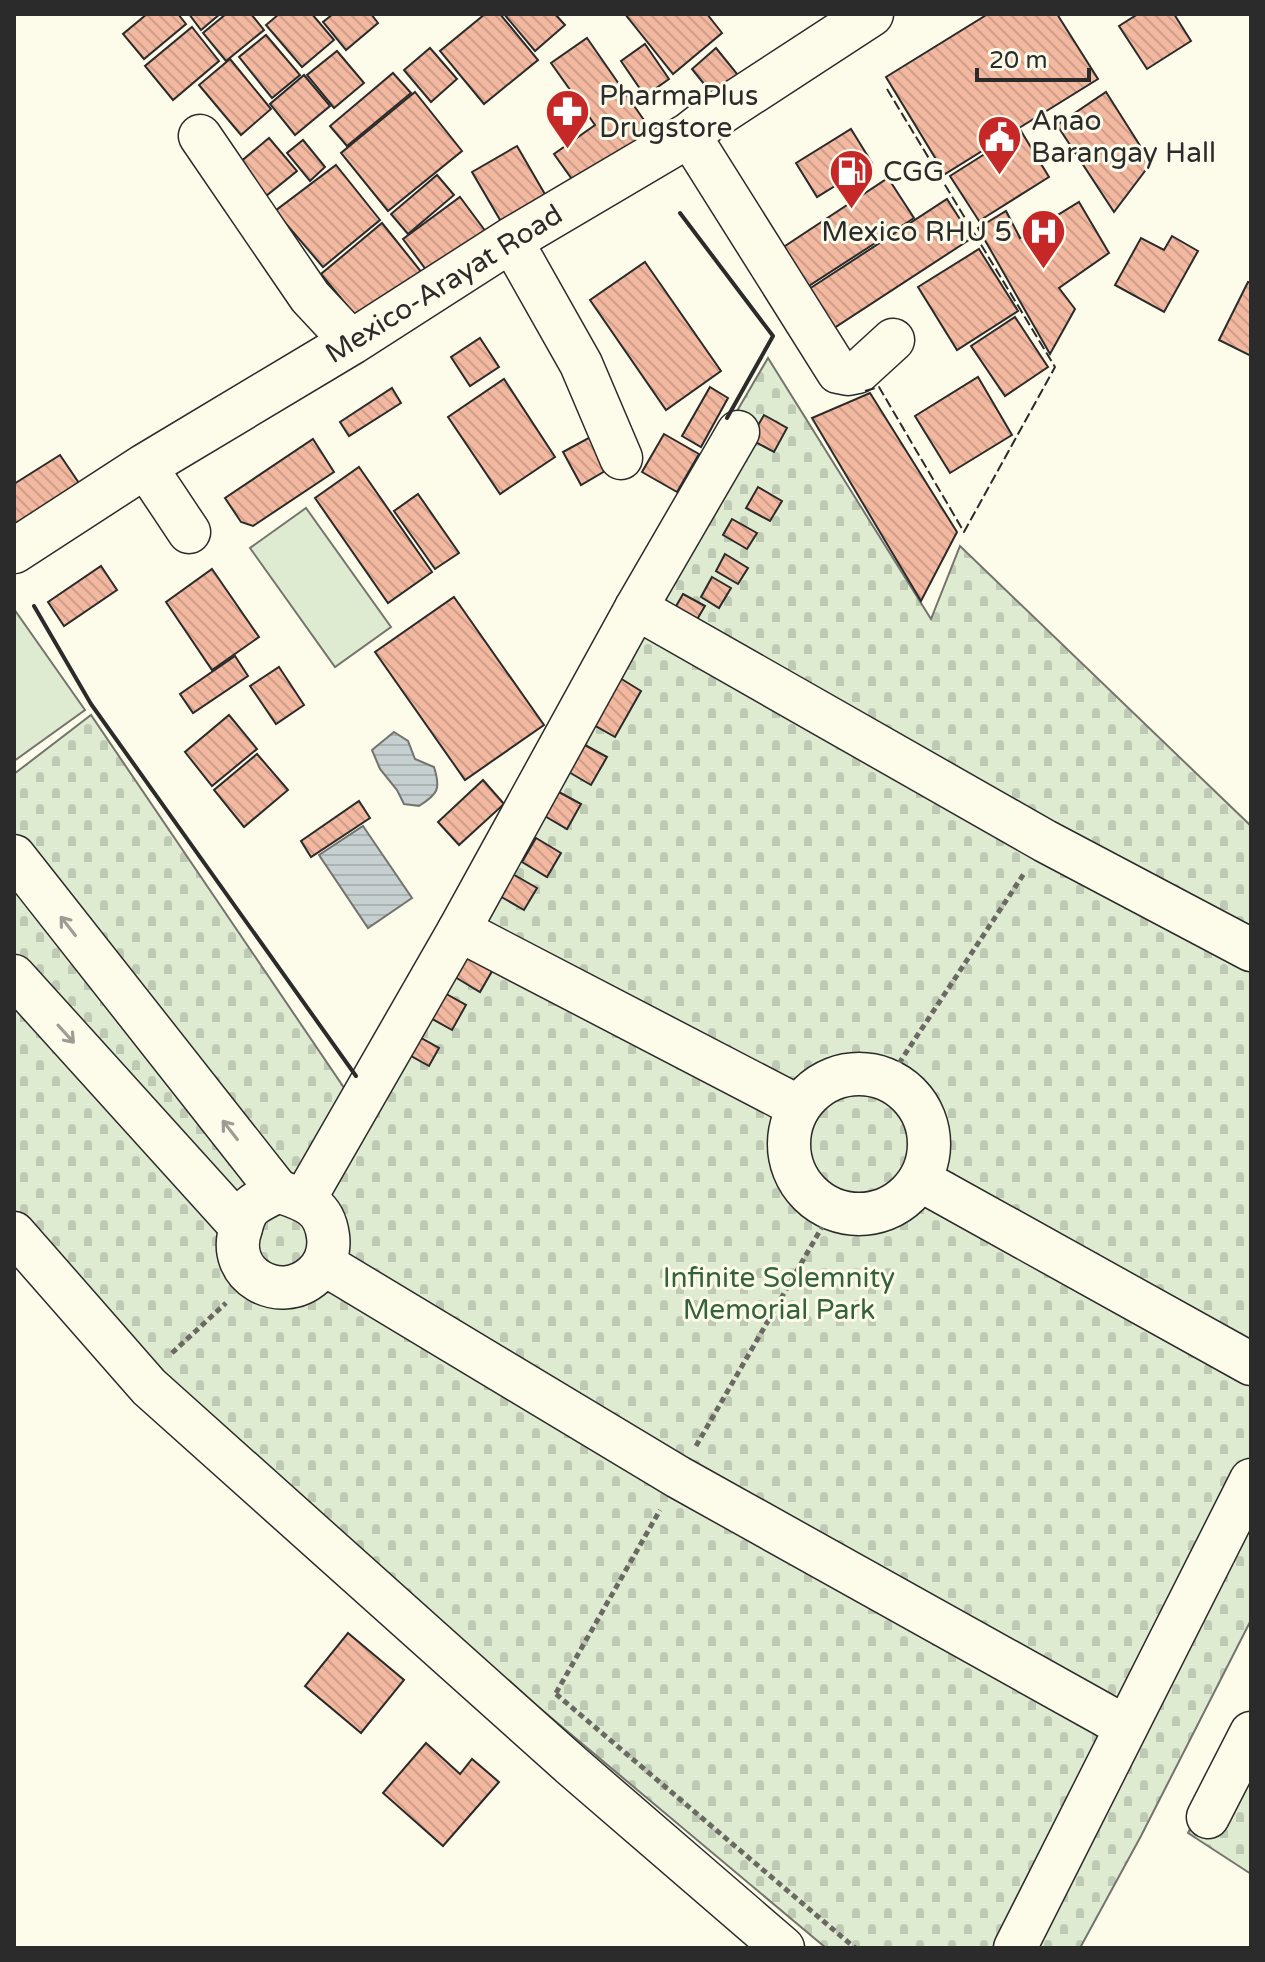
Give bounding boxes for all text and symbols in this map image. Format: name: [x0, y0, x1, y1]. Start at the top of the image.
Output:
scale bar: [977, 32, 1089, 82]
text: 20 m: [989, 46, 1047, 75]
place label: PharmaPlus Drugstore: [599, 79, 758, 145]
pharmacy icon: PharmaPlus Drugstore: [544, 88, 592, 151]
place label: Anao Barangay Hall: [1031, 104, 1216, 170]
public building icon: Anao Barangay Hall: [976, 113, 1024, 176]
fuel station icon: CGG: [828, 148, 876, 211]
place label: CGG: [883, 155, 944, 189]
street label: Mexico-Arayat Road: [319, 197, 569, 371]
hospital icon: Mexico RHU 5: [1019, 208, 1067, 271]
place label: Mexico RHU 5: [821, 215, 1012, 249]
one-way arrow: [60, 916, 77, 937]
one-way arrow: [57, 1023, 75, 1043]
one-way arrow: [221, 1120, 238, 1141]
park label: Infinite Solemnity Memorial Park: [663, 1261, 895, 1327]

